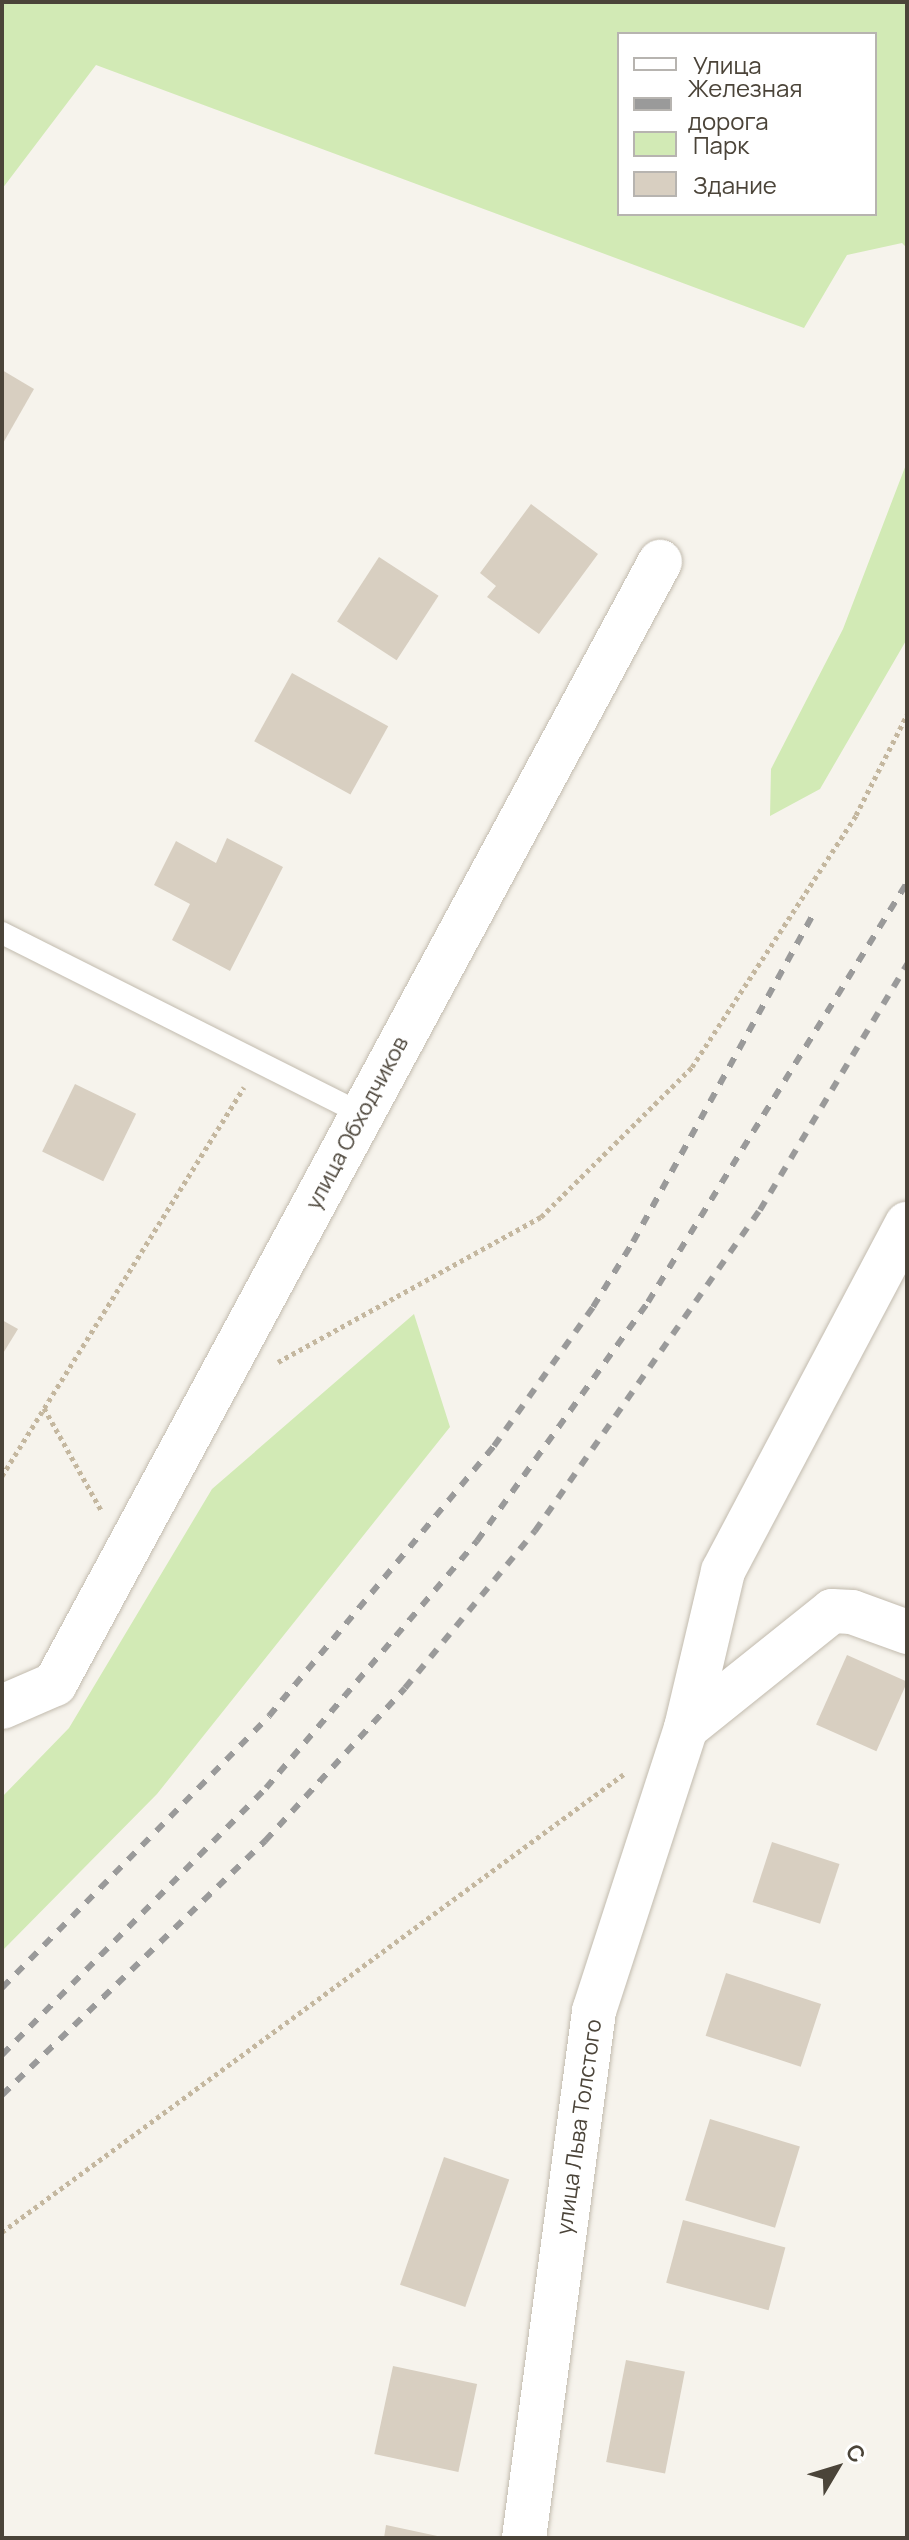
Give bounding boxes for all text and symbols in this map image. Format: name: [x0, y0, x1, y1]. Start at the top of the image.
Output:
legend: [617, 32, 877, 216]
text: Улица: [693, 48, 762, 81]
text: Железная дорога: [688, 71, 803, 137]
text: Парк: [693, 128, 749, 161]
text: Здание: [693, 168, 777, 201]
street label: улица Обходчиков: [300, 1032, 414, 1214]
street label: улица Льва Толстого: [551, 2017, 607, 2237]
north arrow: [797, 2428, 877, 2508]
text: С: [839, 2438, 873, 2469]

